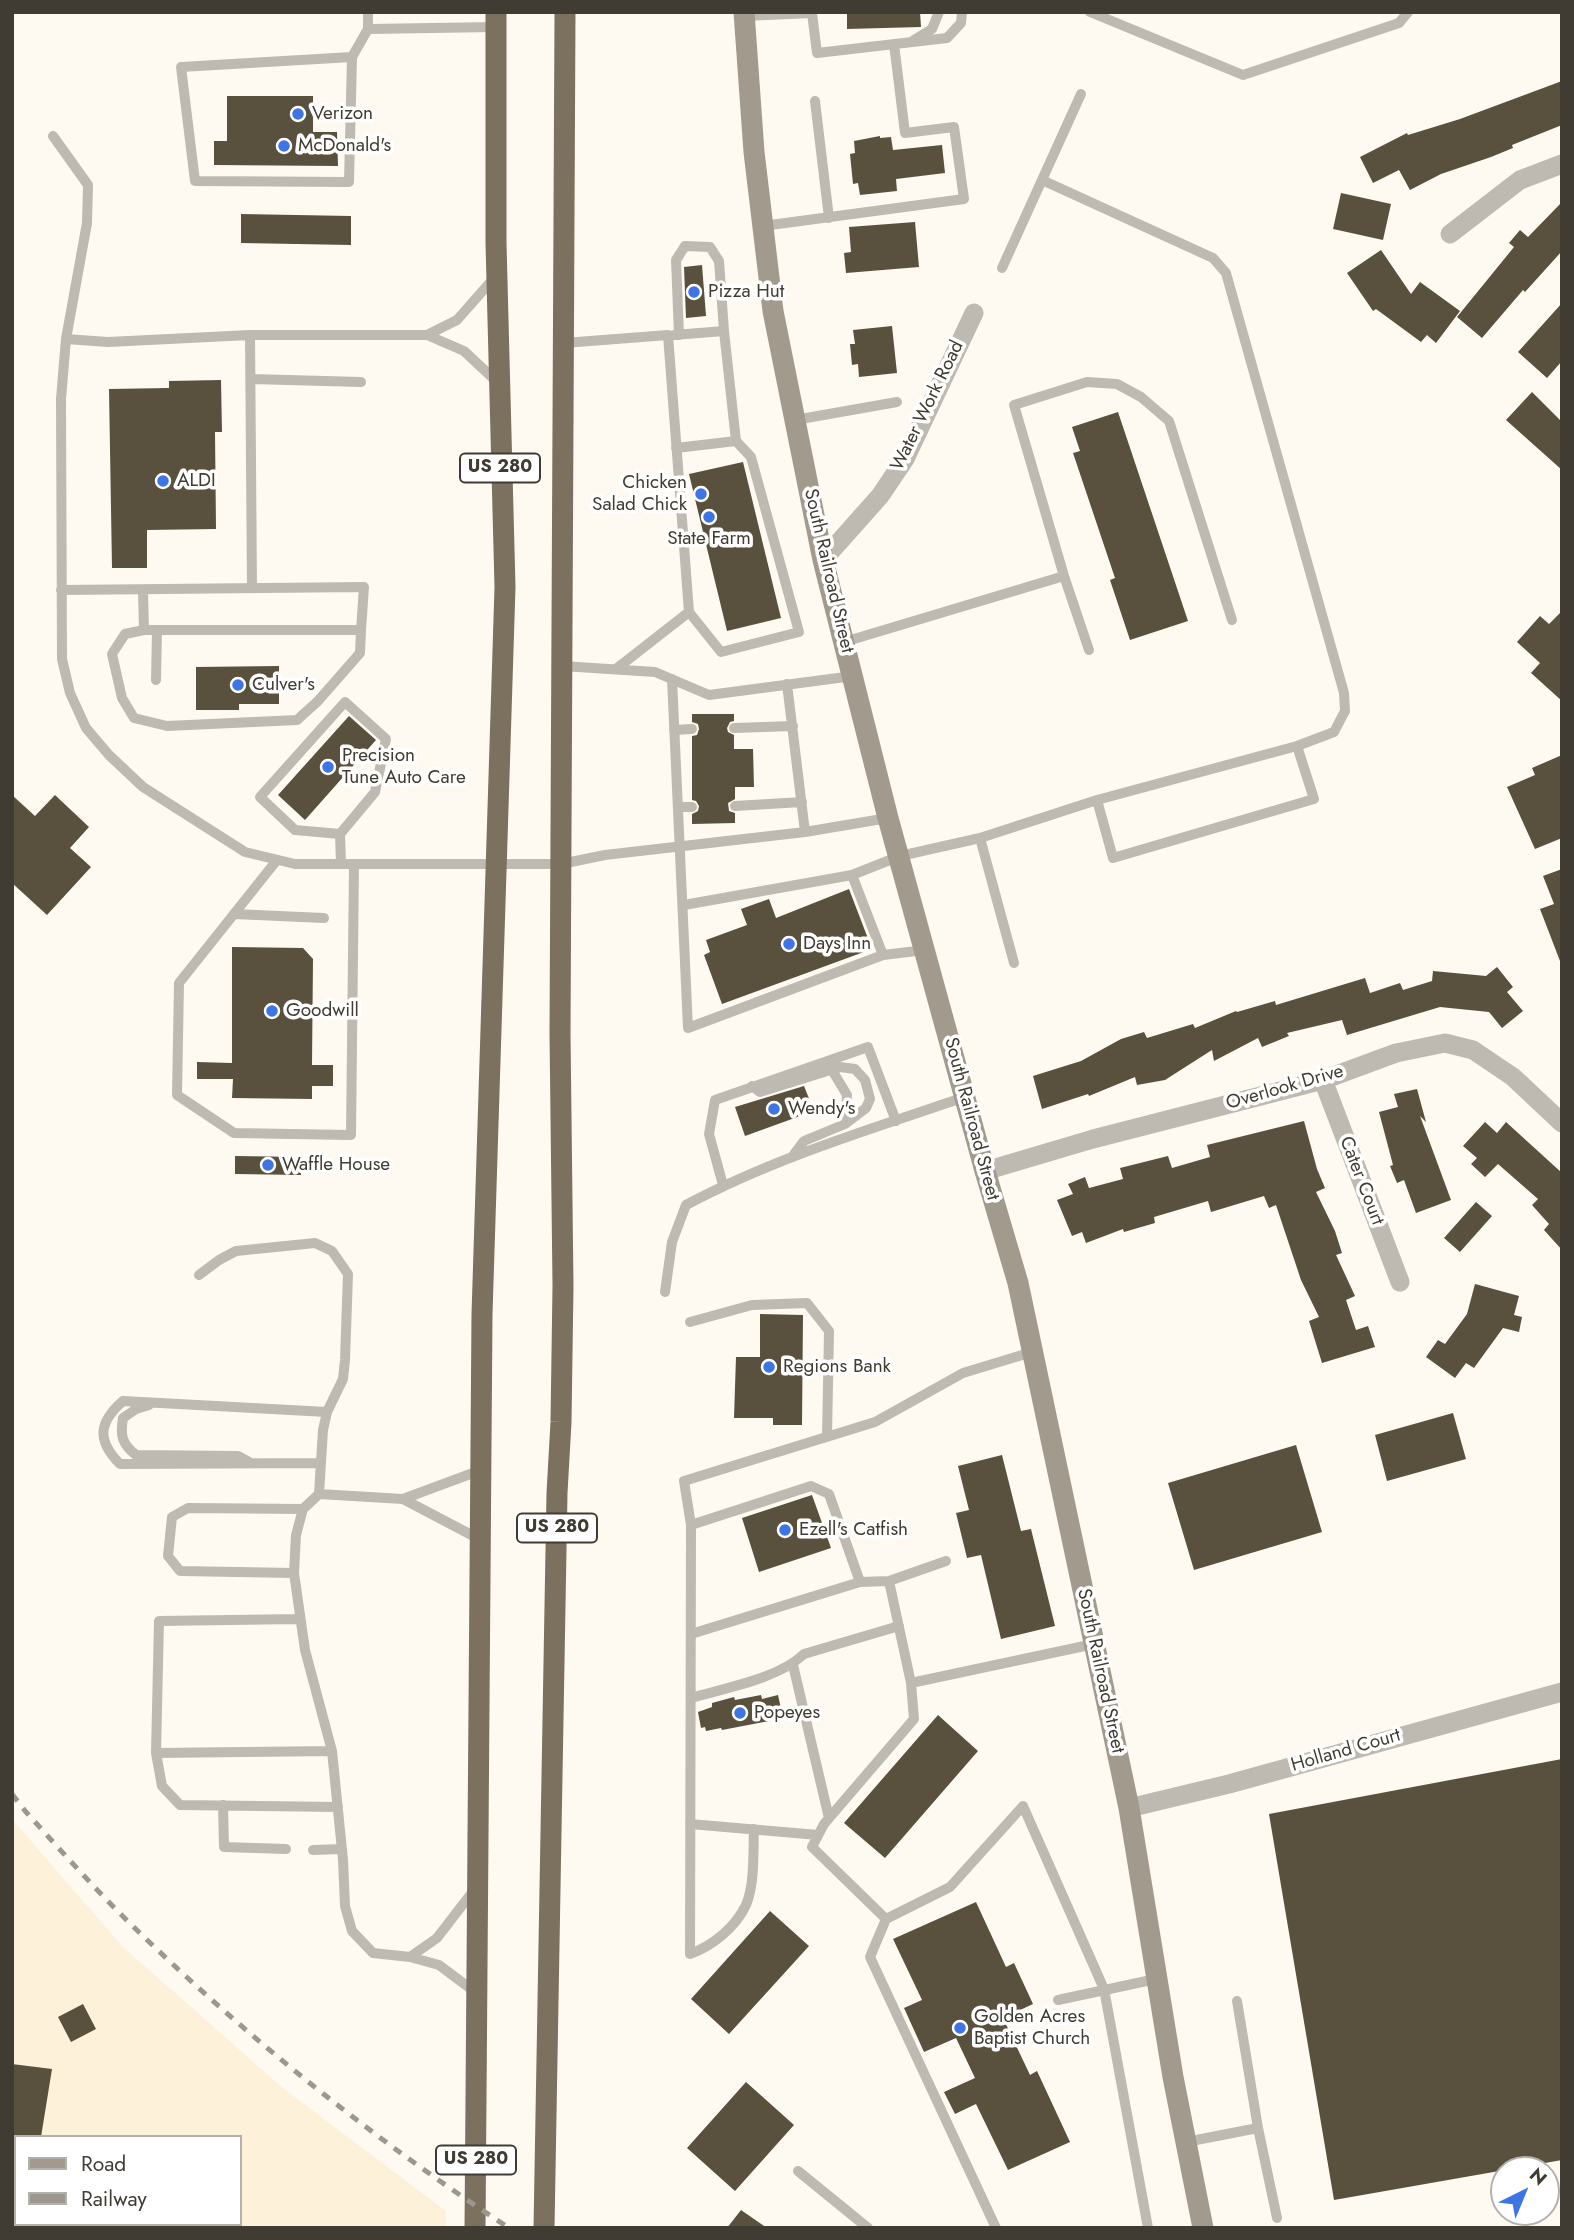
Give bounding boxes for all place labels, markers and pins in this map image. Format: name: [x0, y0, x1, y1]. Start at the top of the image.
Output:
place label: Verizon: [312, 103, 373, 125]
marker: Verizon: [290, 106, 306, 122]
place label: McDonald's: [298, 135, 391, 157]
marker: McDonald's: [276, 138, 292, 154]
place label: Pizza Hut: [708, 281, 784, 303]
marker: Pizza Hut: [686, 284, 702, 300]
place label: ALDI: [177, 470, 216, 492]
place label: Chicken Salad Chick: [592, 472, 687, 516]
marker: ALDI: [155, 473, 171, 489]
marker: Chicken Salad Chick: [693, 486, 709, 502]
marker: State Farm: [701, 509, 717, 525]
place label: State Farm: [667, 528, 751, 550]
place label: Culver's: [252, 674, 315, 696]
marker: Culver's: [230, 677, 246, 693]
place label: Precision Tune Auto Care: [342, 745, 466, 789]
marker: Precision Tune Auto Care: [320, 759, 336, 775]
place label: Days Inn: [803, 933, 871, 955]
marker: Days Inn: [781, 936, 797, 952]
place label: Goodwill: [286, 1000, 359, 1022]
marker: Goodwill: [264, 1003, 280, 1019]
place label: Wendy's: [788, 1098, 855, 1120]
marker: Wendy's: [766, 1101, 782, 1117]
place label: Waffle House: [282, 1154, 390, 1176]
marker: Waffle House: [260, 1157, 276, 1173]
place label: Regions Bank: [783, 1356, 891, 1378]
marker: Regions Bank: [761, 1359, 777, 1375]
place label: Ezell's Catfish: [799, 1519, 908, 1541]
marker: Ezell's Catfish: [777, 1522, 793, 1538]
place label: Popeyes: [754, 1702, 820, 1724]
marker: Popeyes: [732, 1705, 748, 1721]
place label: Golden Acres Baptist Church: [974, 2006, 1090, 2050]
marker: Golden Acres Baptist Church: [952, 2020, 968, 2036]

